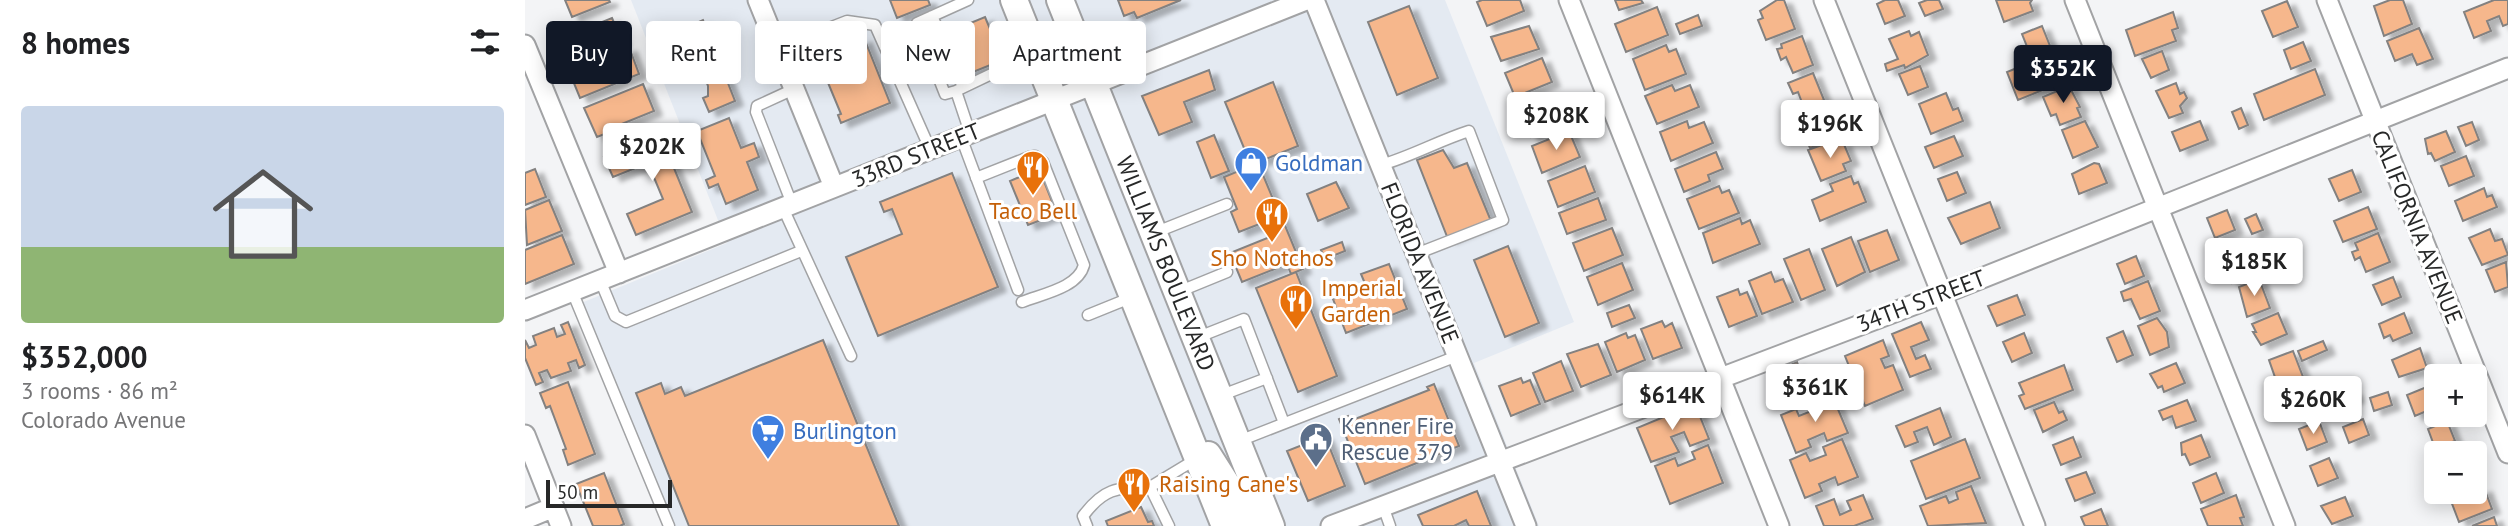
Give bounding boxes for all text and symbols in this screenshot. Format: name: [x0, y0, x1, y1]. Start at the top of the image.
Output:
chip: Buy: [546, 21, 632, 84]
chip: Rent: [646, 21, 741, 84]
chip: Filters: [755, 21, 867, 84]
chip: New: [881, 21, 975, 84]
chip: Apartment: [989, 21, 1146, 84]
text: 8 homes: [21, 23, 130, 62]
icon: filters: [466, 23, 504, 61]
pin: $352K: [2014, 46, 2112, 105]
text: $352K: [2030, 53, 2096, 82]
pin: $208K: [1507, 92, 1605, 152]
text: $208K: [1523, 100, 1589, 129]
pin: $196K: [1781, 100, 1879, 160]
text: $196K: [1797, 108, 1863, 137]
street label: 33RD STREET: [847, 116, 985, 193]
pin: $202K: [603, 124, 701, 183]
street label: CALIFORNIA AVENUE: [2365, 126, 2470, 328]
text: $202K: [619, 131, 685, 160]
shop icon: Goldman: [1232, 144, 1270, 193]
restaurant icon: Taco Bell: [1014, 148, 1052, 197]
place label: Goldman: [1275, 148, 1363, 177]
icon: home: [200, 151, 326, 277]
street label: WILLIAMS BOULEVARD: [1110, 152, 1222, 375]
street label: FLORIDA AVENUE: [1375, 178, 1466, 348]
restaurant icon: Sho Notchos: [1253, 195, 1291, 244]
place label: Taco Bell: [989, 196, 1078, 225]
pin: $185K: [2205, 238, 2303, 298]
place label: Sho Notchos: [1210, 243, 1334, 272]
text: $185K: [2221, 246, 2287, 275]
street label: 34TH STREET: [1852, 263, 1989, 338]
place label: Imperial Garden: [1321, 273, 1403, 328]
restaurant icon: Imperial Garden: [1277, 282, 1315, 331]
text: $352,000: [21, 337, 148, 376]
pin: $361K: [1766, 364, 1864, 424]
map controls: [2424, 364, 2487, 504]
button: +: [2424, 364, 2487, 427]
pin: $614K: [1623, 372, 1721, 432]
text: $361K: [1782, 372, 1848, 401]
text: 3 rooms · 86 m²: [21, 376, 178, 405]
pin: $260K: [2264, 376, 2362, 436]
text: $614K: [1639, 380, 1705, 409]
text: $260K: [2280, 384, 2346, 413]
text: Colorado Avenue: [21, 405, 186, 434]
place label: Kenner Fire Rescue 379: [1341, 411, 1454, 466]
supermarket icon: Burlington: [749, 412, 787, 461]
place label: Burlington: [793, 416, 897, 445]
public building icon: Kenner Fire Rescue 379: [1297, 420, 1335, 469]
button: −: [2424, 441, 2487, 504]
restaurant icon: Raising Cane's: [1115, 465, 1153, 514]
place label: Raising Cane's: [1159, 469, 1298, 498]
scale bar: [546, 477, 672, 509]
text: 50 m: [557, 480, 598, 504]

